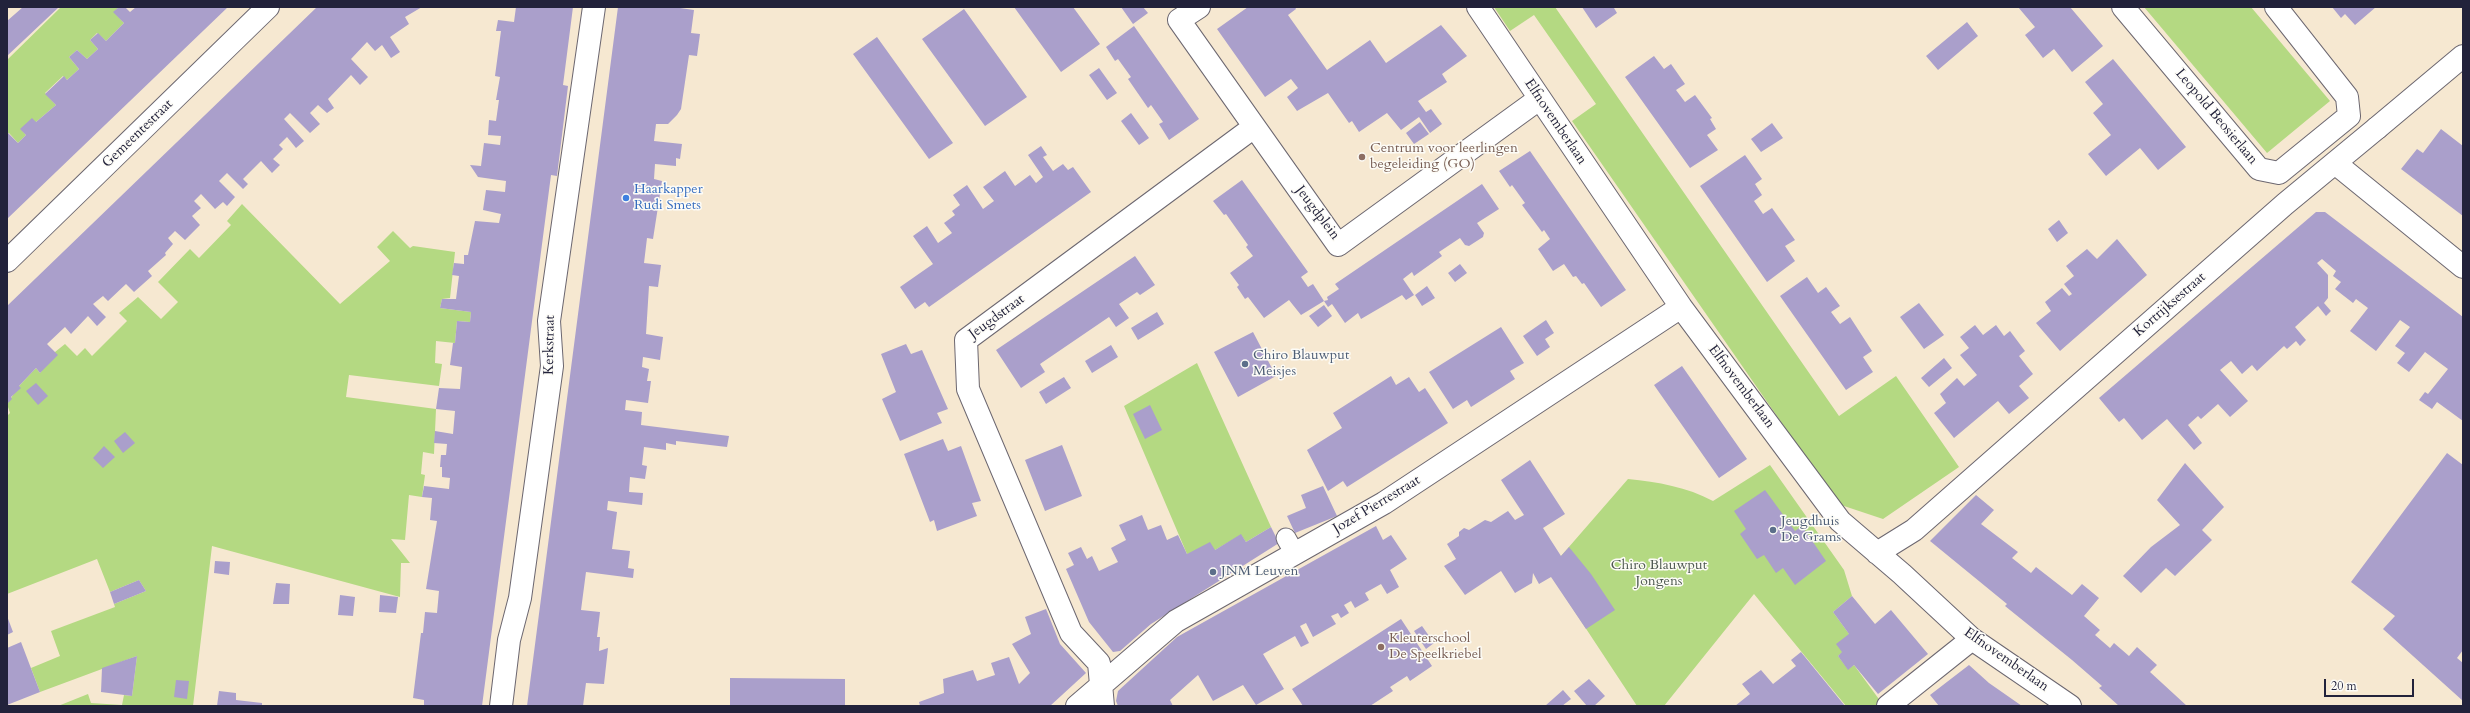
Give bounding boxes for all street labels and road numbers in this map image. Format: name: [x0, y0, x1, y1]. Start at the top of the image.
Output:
street label: Leopold Beosierlaan: [2171, 66, 2261, 168]
street label: Elfnovemberlaan: [1520, 76, 1590, 168]
street label: Gemeentestraat: [99, 96, 177, 172]
street label: Jeugdplein: [1291, 183, 1343, 243]
street label: Kortrijksestraat: [2131, 269, 2209, 341]
street label: Jeugdstraat: [966, 291, 1028, 343]
street label: Kerkstraat: [541, 315, 559, 375]
street label: Elfnovemberlaan: [1704, 342, 1778, 432]
street label: Jozef Pierrestraat: [1330, 472, 1424, 538]
street label: Elfnovemberlaan: [1960, 624, 2052, 696]

